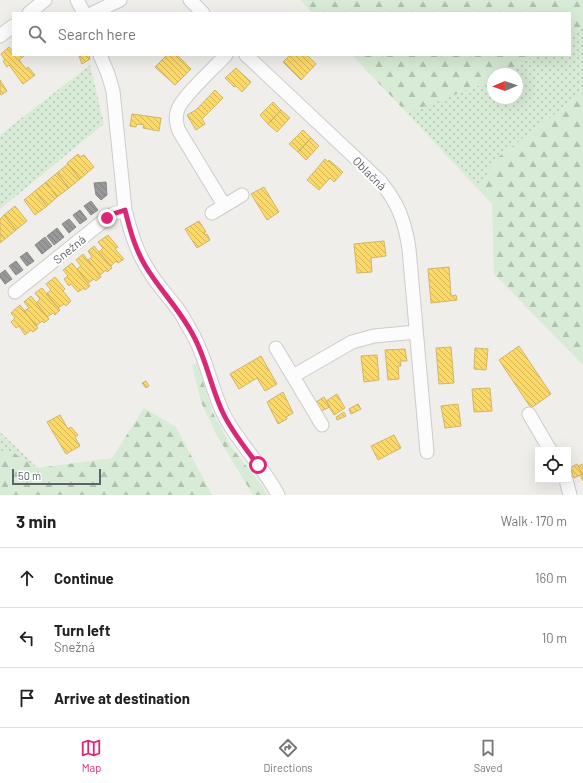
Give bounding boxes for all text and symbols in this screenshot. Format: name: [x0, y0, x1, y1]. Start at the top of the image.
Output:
search box: [12, 12, 571, 56]
icon: search: [26, 23, 48, 45]
text: Search here: [58, 25, 136, 43]
north arrow: [487, 68, 523, 104]
street label: Oblačná: [350, 153, 390, 193]
route end: [98, 209, 116, 227]
street label: Snežná: [50, 232, 88, 266]
map controls: [535, 447, 571, 483]
button: locate: [535, 447, 571, 483]
route start: [249, 456, 267, 474]
scale bar: [12, 467, 101, 486]
text: 50 m: [18, 469, 41, 482]
text: 3 min: [16, 511, 56, 531]
text: Walk · 170 m: [501, 513, 567, 529]
icon: ahead: [16, 567, 38, 589]
text: Continue: [54, 569, 114, 587]
text: 160 m: [535, 570, 567, 586]
text: Turn left: [54, 621, 110, 639]
icon: left: [16, 627, 38, 649]
text: 10 m: [542, 630, 567, 646]
text: Snežná: [54, 639, 95, 655]
icon: arrive: [16, 687, 38, 709]
text: Arrive at destination: [54, 689, 190, 707]
tab: Map: [80, 737, 102, 774]
tab: Directions: [263, 737, 313, 774]
tab: Saved: [474, 737, 503, 774]

